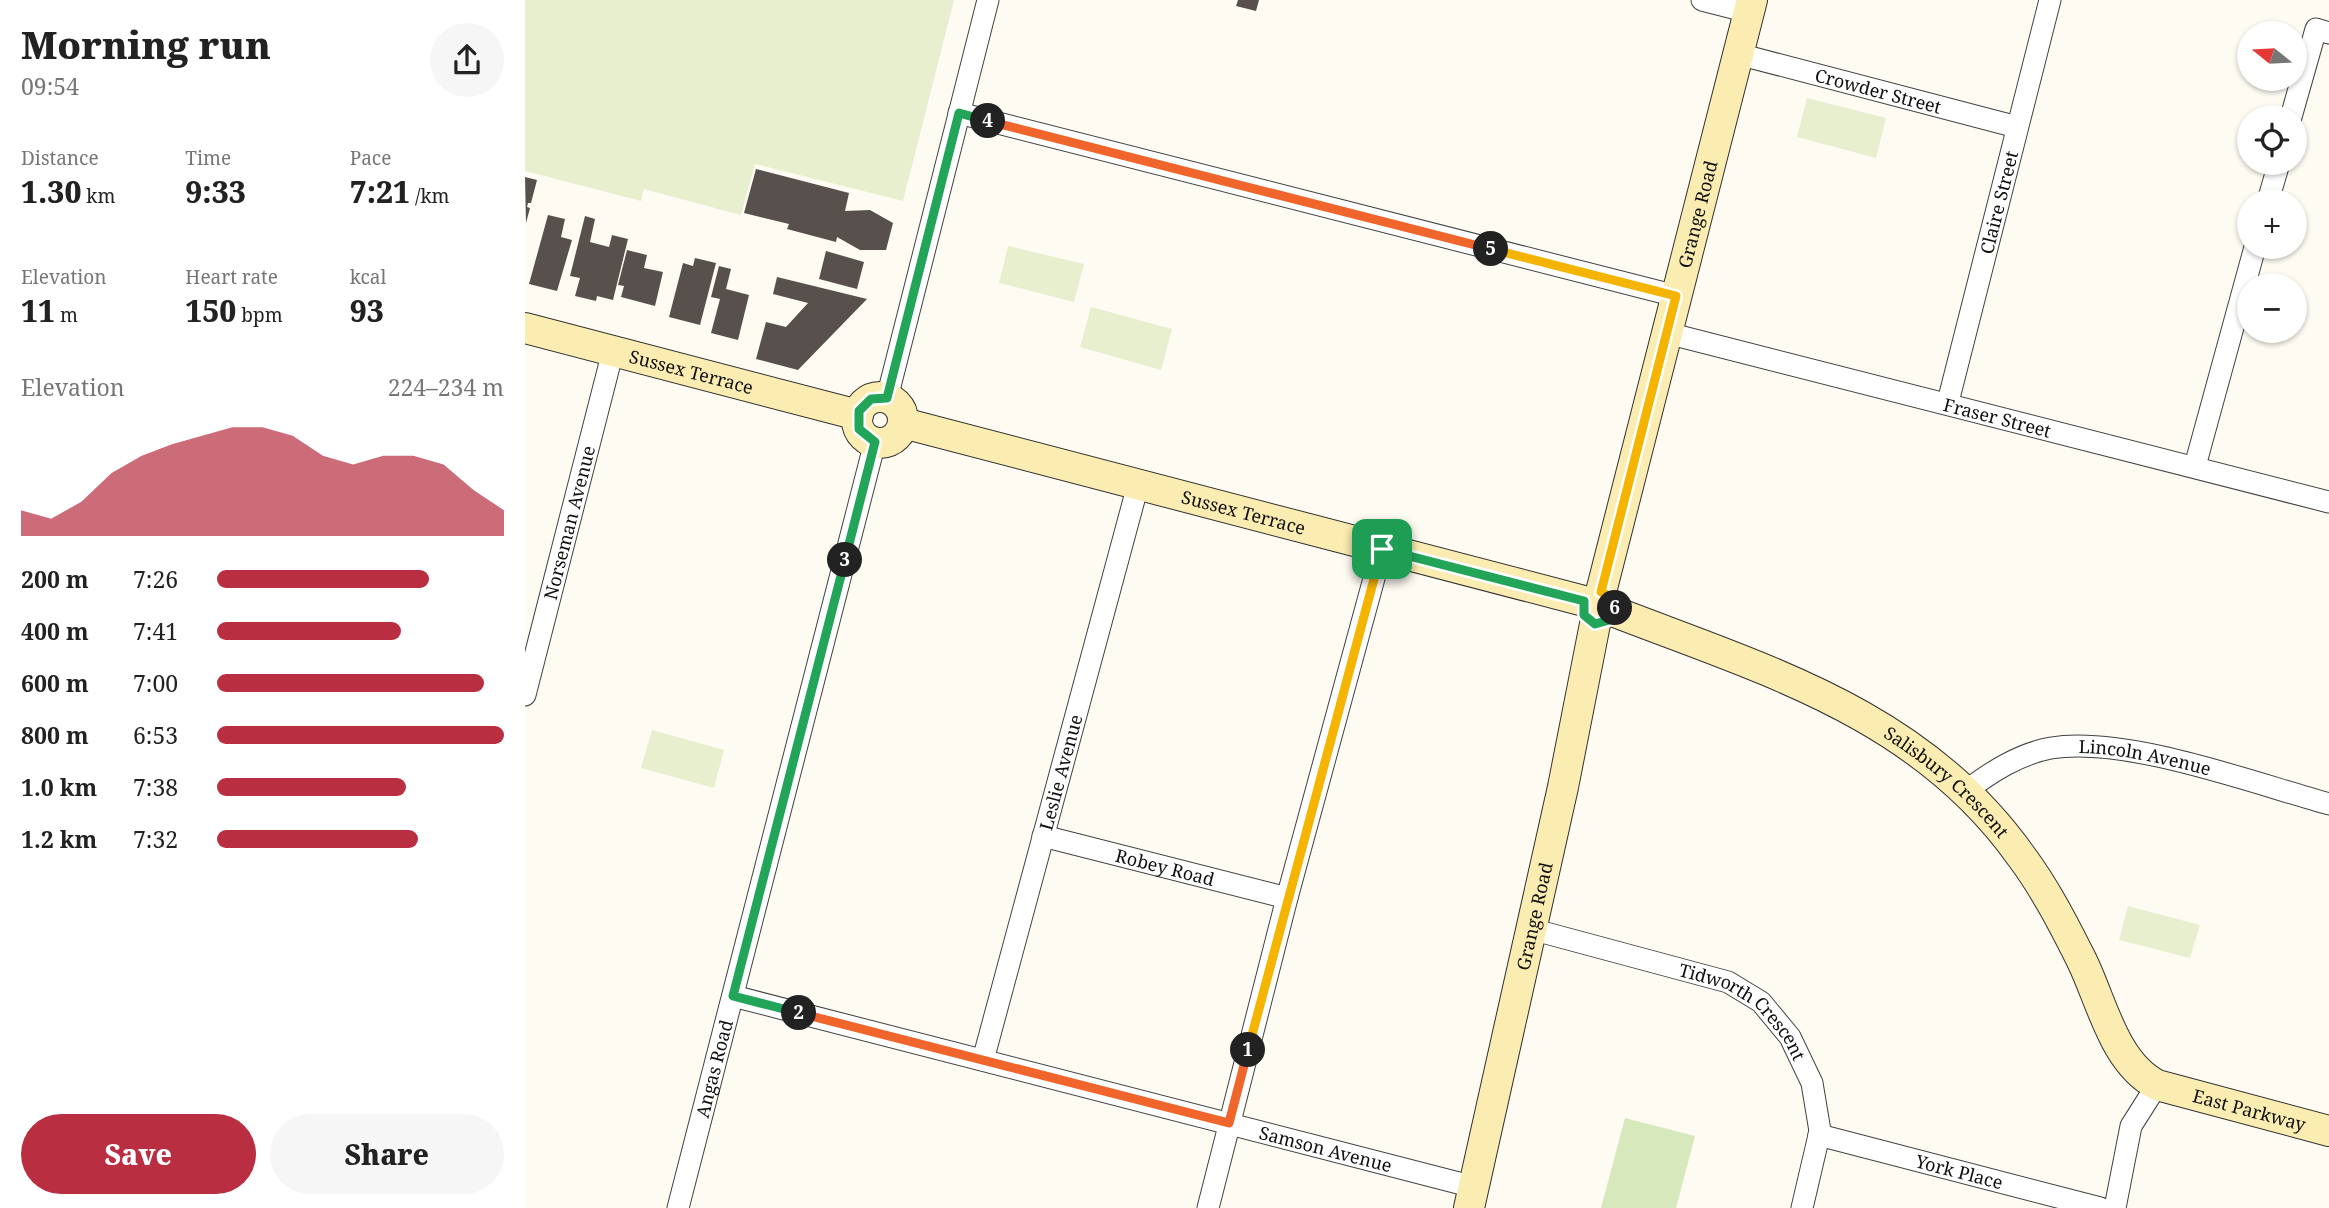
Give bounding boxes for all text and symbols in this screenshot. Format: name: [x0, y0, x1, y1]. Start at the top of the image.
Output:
text: Morning run: [21, 18, 271, 70]
north arrow: [2237, 21, 2307, 91]
map controls: [2237, 21, 2307, 343]
button: share: [430, 23, 504, 97]
street label: Crowder Street: [1813, 63, 1944, 119]
text: 09:54: [21, 70, 79, 102]
pin: 4: [971, 104, 1005, 138]
button: locate: [2237, 105, 2307, 175]
text: 4: [982, 107, 993, 133]
text: Distance: [21, 145, 99, 171]
text: Time: [185, 145, 231, 171]
text: Pace: [350, 145, 391, 171]
street label: Claire Street: [1974, 148, 2023, 256]
street label: Grange Road: [1672, 158, 1723, 270]
text: 1.30: [21, 171, 81, 212]
text: 9:33: [185, 171, 246, 212]
text: 7:21: [350, 171, 410, 212]
text: km: [81, 183, 115, 209]
text: /km: [410, 183, 450, 209]
button: +: [2237, 189, 2307, 259]
pin: 5: [1473, 232, 1509, 266]
text: 5: [1485, 235, 1496, 261]
text: Elevation: [21, 264, 107, 290]
text: Heart rate: [185, 264, 278, 290]
text: kcal: [350, 264, 386, 290]
button: −: [2237, 273, 2307, 343]
text: 11: [21, 290, 55, 331]
text: 150: [185, 290, 236, 331]
text: 93: [350, 290, 384, 331]
text: m: [55, 302, 78, 328]
text: bpm: [236, 302, 283, 328]
street label: Sussex Terrace: [627, 344, 756, 399]
text: Elevation: [21, 371, 125, 403]
text: 224–234 m: [388, 371, 504, 403]
street label: Fraser Street: [1941, 392, 2054, 443]
street label: Norseman Avenue: [538, 443, 600, 602]
street label: Sussex Terrace: [1179, 484, 1308, 540]
pin: [1352, 519, 1412, 579]
icon: arrive: [1363, 530, 1401, 568]
pin: 3: [827, 542, 863, 578]
text: 3: [839, 546, 850, 572]
text: 200 m: [21, 563, 89, 595]
text: 7:26: [133, 563, 178, 595]
pin: 6: [1597, 590, 1633, 626]
text: 6: [1609, 594, 1620, 620]
text: 400 m: [21, 615, 89, 647]
text: 7:41: [133, 615, 178, 647]
text: 600 m: [21, 667, 89, 699]
text: 7:00: [133, 667, 178, 699]
street label: Leslie Avenue: [1033, 712, 1088, 833]
text: 800 m: [21, 719, 89, 751]
text: 6:53: [133, 719, 178, 751]
street label: Salisbury Crescent: [1880, 721, 2014, 843]
street label: Lincoln Avenue: [2078, 734, 2214, 781]
text: 1.0 km: [21, 771, 97, 803]
text: 7:38: [133, 771, 178, 803]
text: 1.2 km: [21, 823, 97, 855]
text: 7:32: [133, 823, 178, 855]
street label: Robey Road: [1113, 843, 1217, 891]
street label: Grange Road: [1510, 860, 1558, 973]
street label: Tidworth Crescent: [1676, 957, 1811, 1064]
pin: 2: [781, 996, 817, 1030]
text: 2: [793, 999, 804, 1025]
street label: Angas Road: [690, 1017, 738, 1120]
pin: 1: [1231, 1032, 1265, 1068]
text: 1: [1242, 1036, 1253, 1062]
street label: East Parkway: [2190, 1083, 2309, 1137]
button: Save: [21, 1114, 256, 1194]
button: Share: [270, 1114, 504, 1194]
street label: Samson Avenue: [1257, 1120, 1395, 1177]
street label: York Place: [1912, 1148, 2006, 1194]

